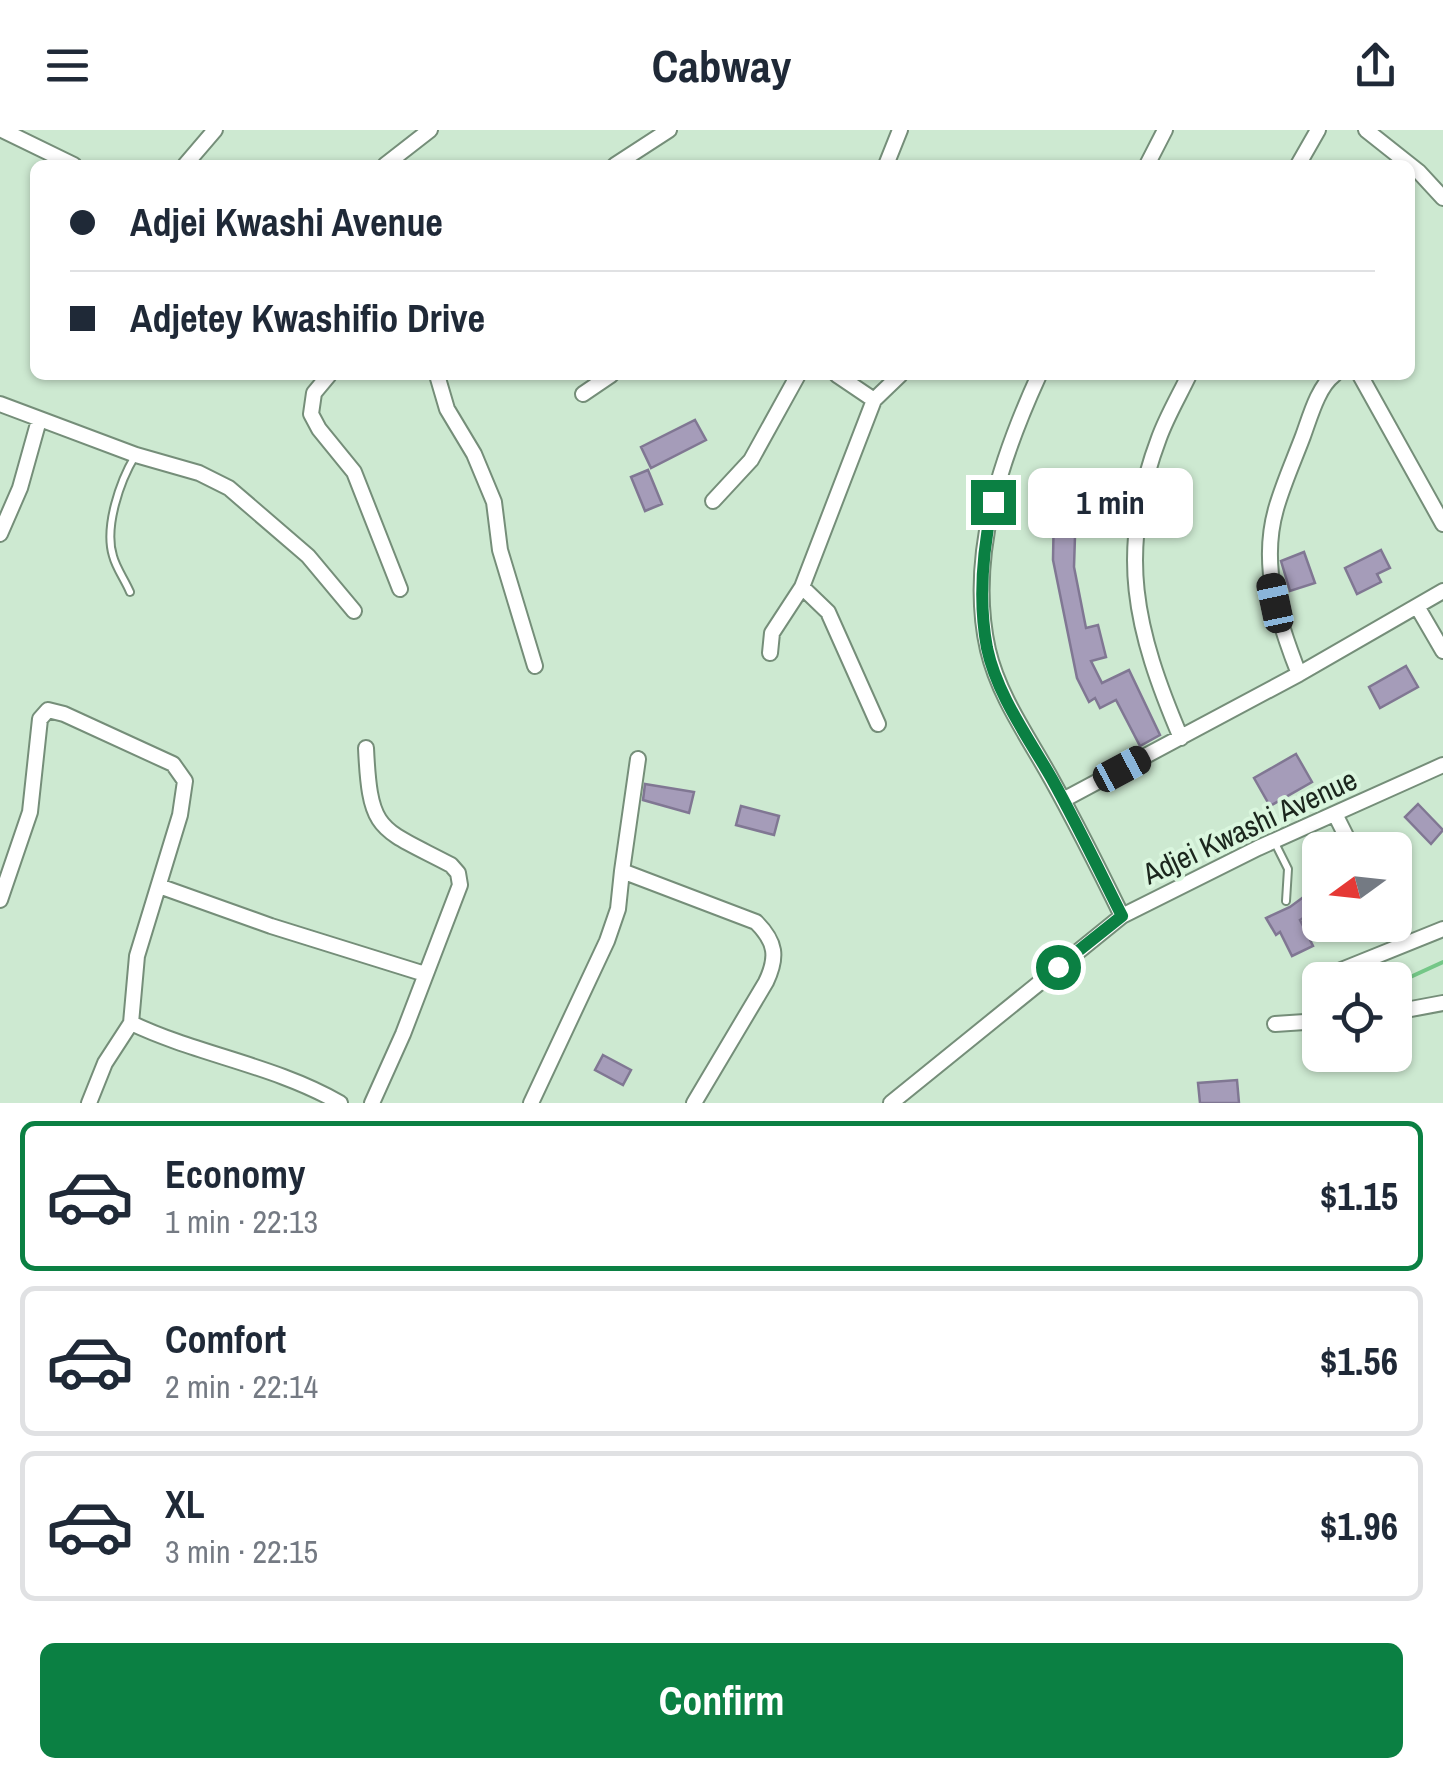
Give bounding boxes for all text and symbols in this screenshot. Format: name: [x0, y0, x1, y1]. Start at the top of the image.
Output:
text: Cabway: [652, 35, 791, 96]
icon: menu: [40, 38, 95, 93]
icon: share: [1348, 38, 1403, 93]
text: Adjei Kwashi Avenue: [130, 197, 443, 248]
text: Adjetey Kwashifio Drive: [130, 293, 485, 344]
callout: 1 min: [1028, 467, 1193, 537]
route end: [971, 480, 1016, 525]
text: 1 min: [1076, 481, 1145, 524]
car: [1254, 571, 1296, 635]
car: [1088, 742, 1156, 796]
street label: Adjei Kwashi Avenue: [1135, 759, 1363, 894]
north arrow: [1302, 832, 1412, 942]
map controls: [1302, 832, 1412, 1072]
route start: [1036, 945, 1081, 990]
button: locate: [1302, 962, 1412, 1072]
text: Economy: [165, 1149, 305, 1200]
icon: car: [45, 1151, 135, 1241]
text: $1.15: [1320, 1171, 1398, 1222]
text: 1 min · 22:13: [165, 1200, 318, 1243]
text: Comfort: [165, 1314, 286, 1365]
icon: car: [45, 1316, 135, 1406]
text: $1.56: [1320, 1336, 1398, 1387]
text: 2 min · 22:14: [165, 1365, 318, 1408]
text: XL: [165, 1479, 205, 1530]
icon: car: [45, 1481, 135, 1571]
text: $1.96: [1320, 1501, 1398, 1552]
text: 3 min · 22:15: [165, 1530, 318, 1573]
button: Confirm: [40, 1643, 1403, 1758]

